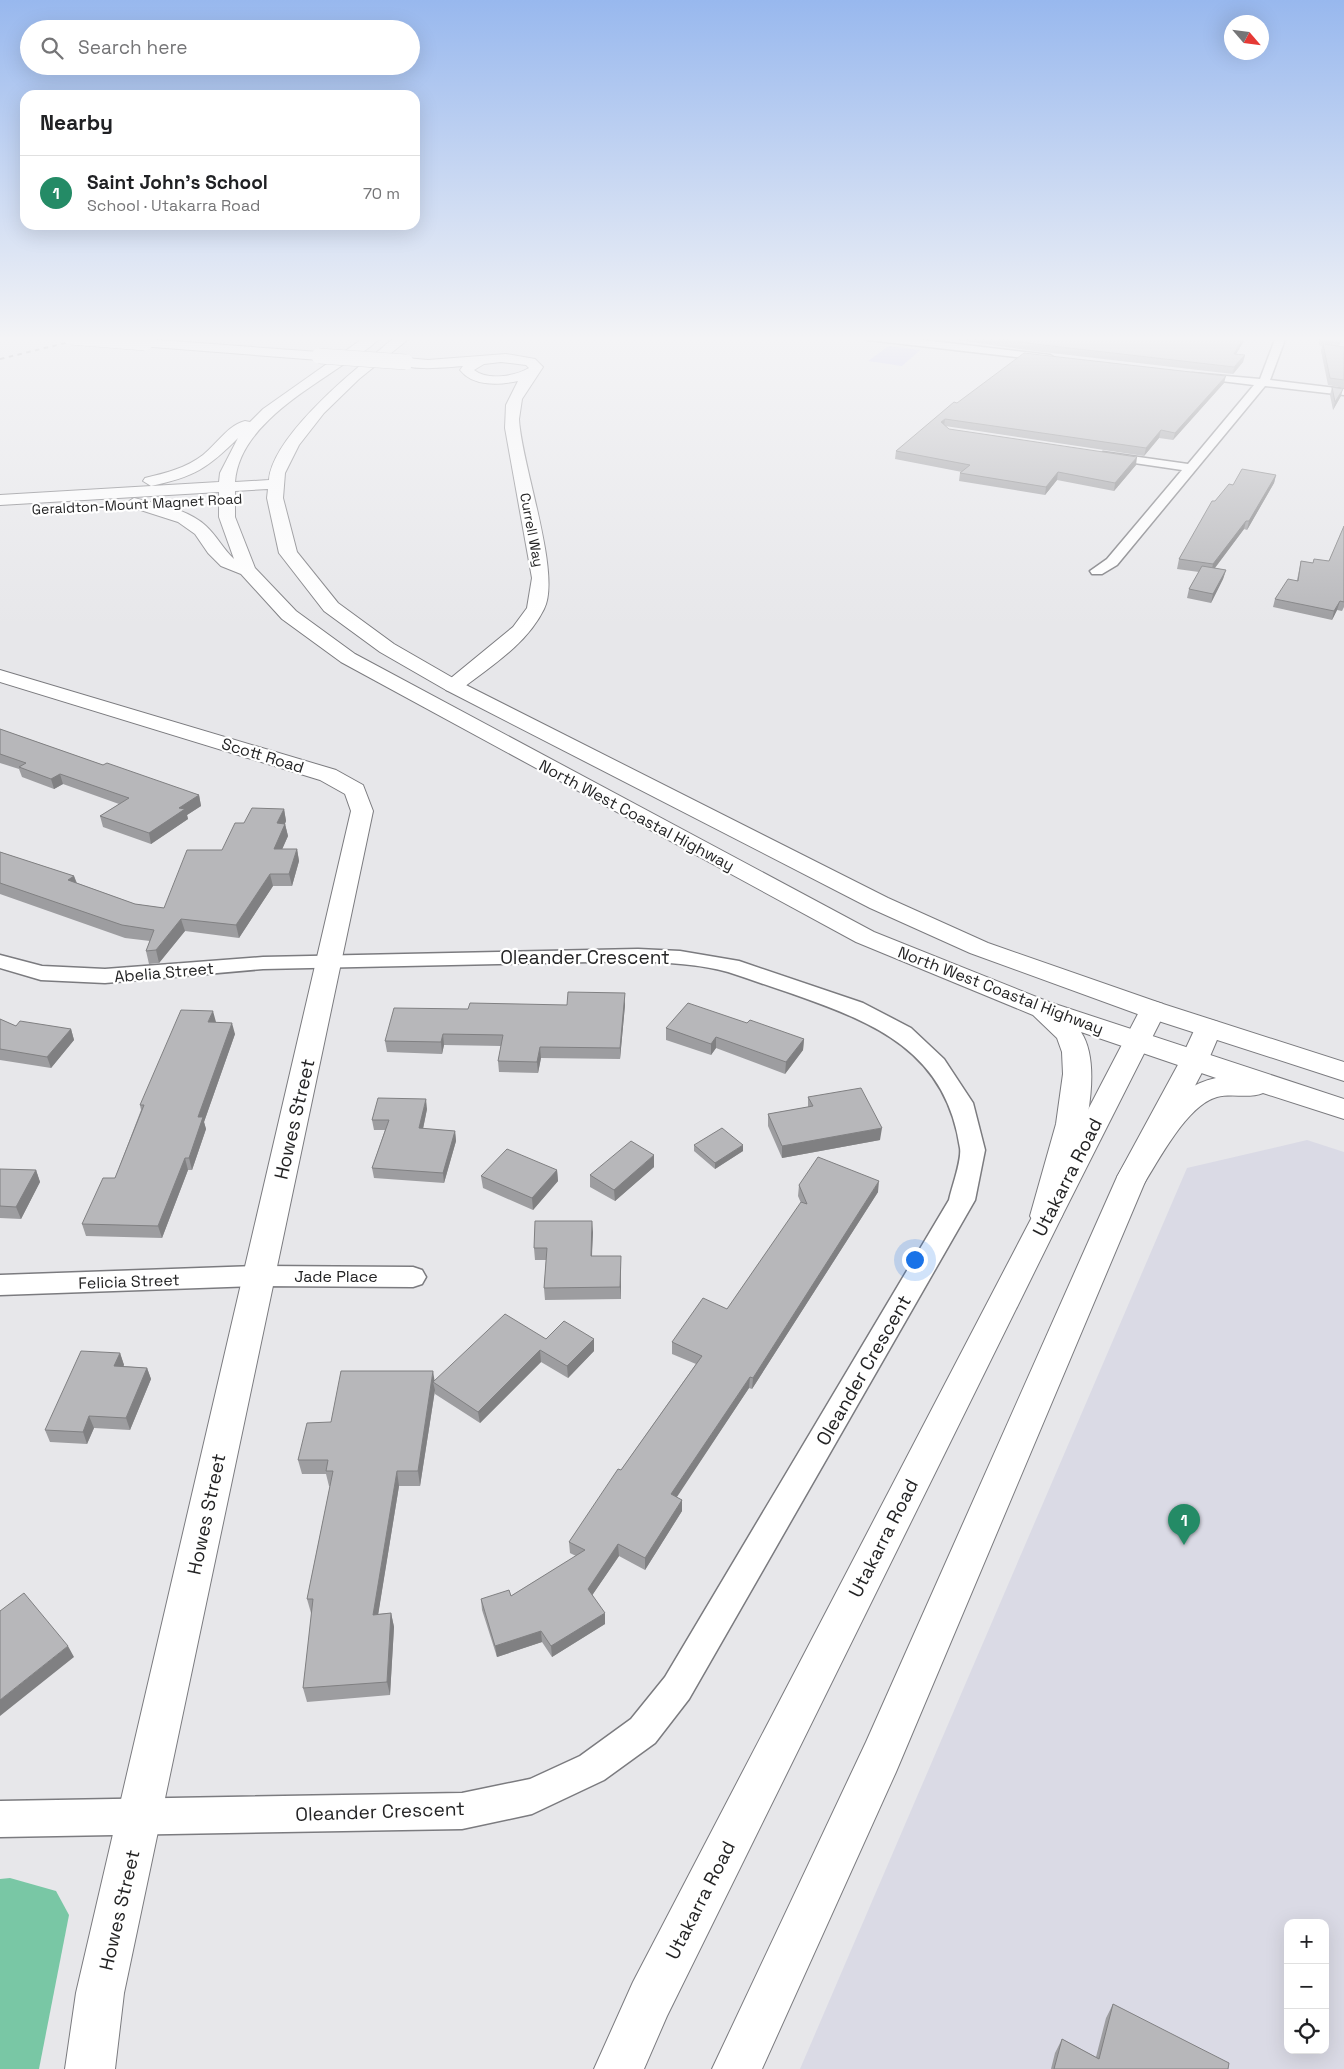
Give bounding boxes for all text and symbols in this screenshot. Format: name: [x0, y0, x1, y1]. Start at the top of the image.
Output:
north arrow: [1224, 15, 1269, 60]
search box: [20, 20, 420, 75]
icon: search: [38, 34, 66, 62]
text: Search here: [78, 35, 188, 60]
text: Nearby: [40, 109, 113, 136]
text: Saint John's School: [87, 170, 268, 195]
text: 1: [52, 183, 60, 204]
text: 70 m: [363, 183, 400, 204]
text: School · Utakarra Road: [87, 195, 260, 216]
street label: Geraldton-Mount Magnet Road: [31, 490, 243, 518]
street label: Currell Way: [516, 491, 548, 569]
street label: Scott Road: [219, 733, 307, 778]
street label: North West Coastal Highway: [535, 755, 738, 876]
street label: North West Coastal Highway: [895, 941, 1107, 1039]
street label: Oleander Crescent: [500, 945, 670, 970]
street label: Abelia Street: [113, 958, 215, 987]
street label: Howes Street: [268, 1056, 321, 1182]
street label: Utakarra Road: [1027, 1114, 1108, 1241]
your location: [902, 1247, 928, 1273]
street label: Jade Place: [294, 1266, 378, 1287]
street label: Felicia Street: [78, 1269, 180, 1294]
street label: Oleander Crescent: [810, 1291, 917, 1450]
street label: Howes Street: [181, 1451, 232, 1577]
street label: Utakarra Road: [843, 1475, 924, 1602]
pin: 1: [1168, 1504, 1200, 1545]
street label: Oleander Crescent: [295, 1796, 465, 1827]
street label: Utakarra Road: [660, 1837, 741, 1964]
street label: Howes Street: [93, 1847, 146, 1973]
map controls: [1284, 1919, 1329, 2054]
button: +: [1284, 1919, 1329, 1964]
button: −: [1284, 1964, 1329, 2009]
button: locate: [1284, 2009, 1329, 2054]

